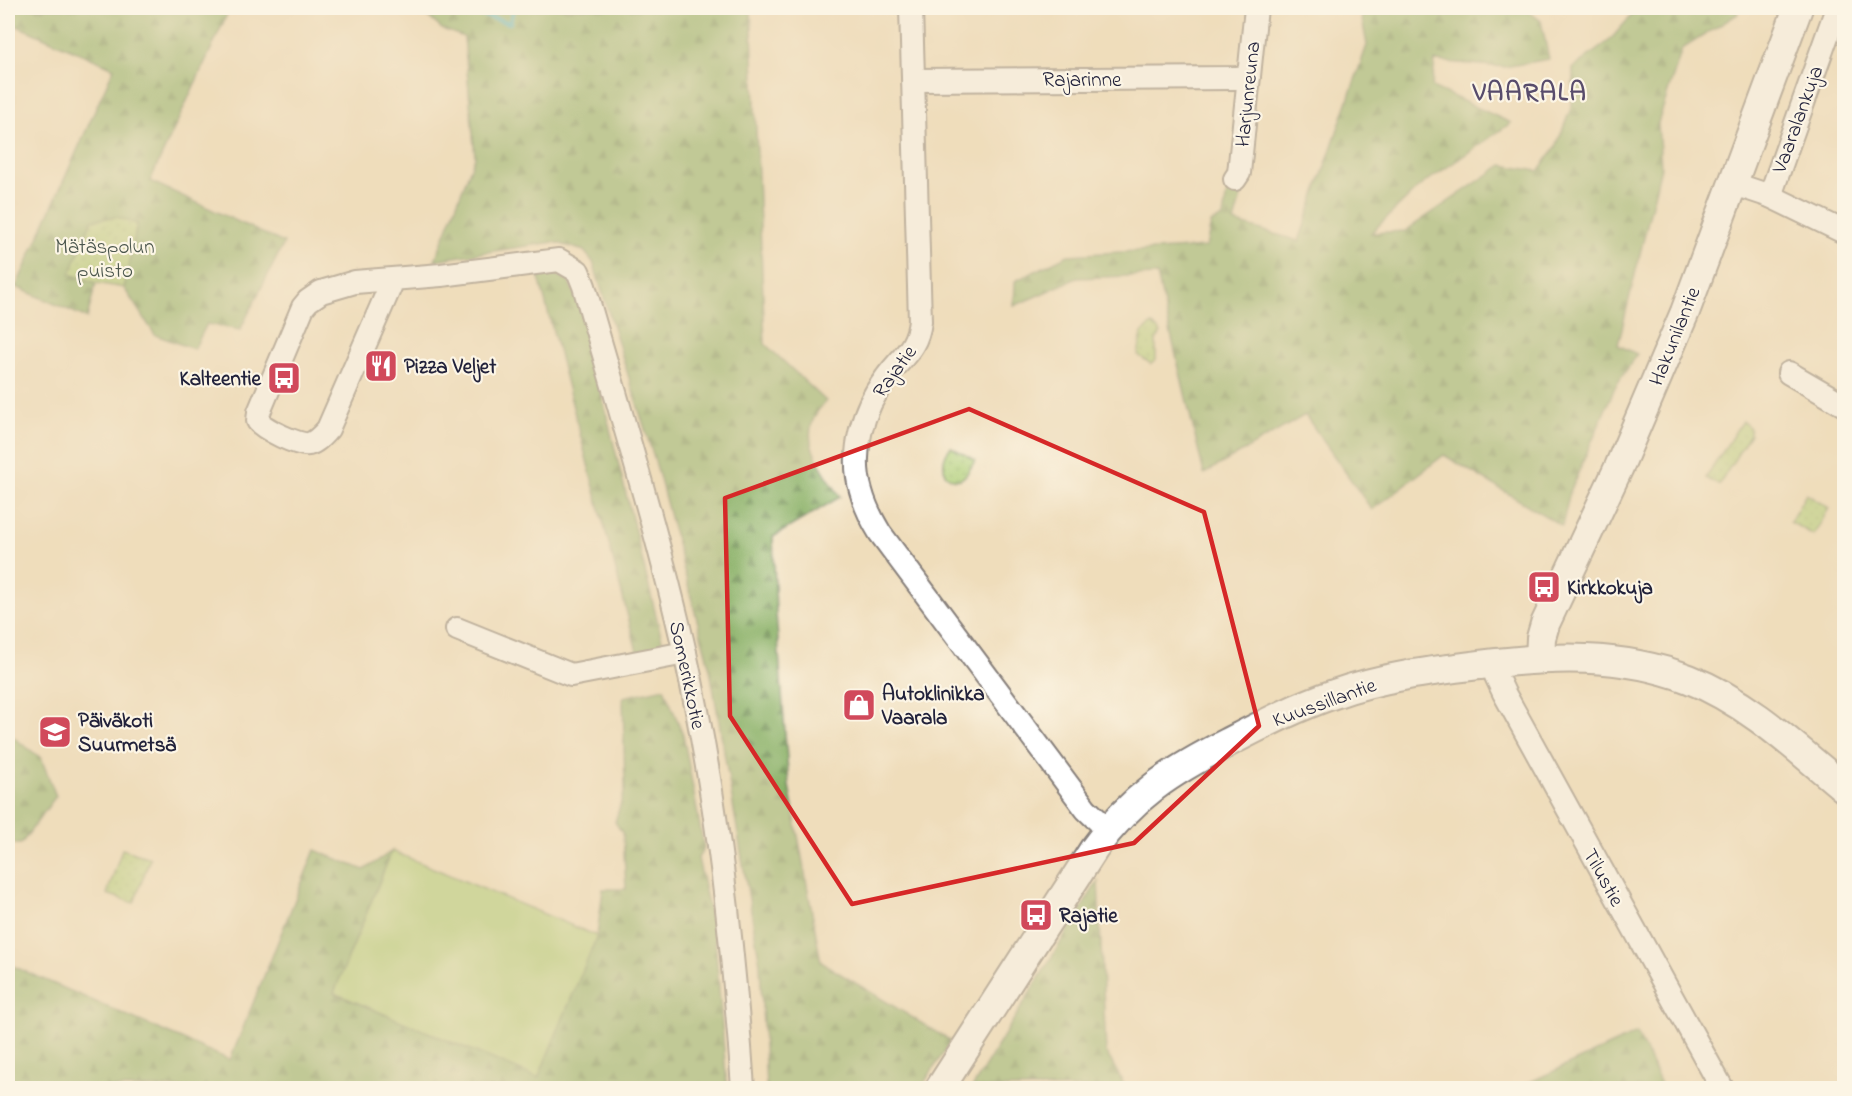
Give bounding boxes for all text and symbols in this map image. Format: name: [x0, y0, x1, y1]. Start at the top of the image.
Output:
street label: Harjunreuna: [1229, 40, 1269, 149]
street label: Vaaralankuja: [1765, 62, 1832, 179]
street label: Rajarinne: [1043, 66, 1122, 96]
district label: VAARALA: [1472, 74, 1587, 113]
park label: Mätäspolun puisto: [55, 233, 155, 287]
street label: Hakunilantie: [1642, 282, 1710, 391]
street label: Rajatie: [866, 339, 925, 405]
restaurant icon: Pizza Veljet: [363, 348, 399, 384]
place label: Pizza Veljet: [404, 353, 497, 383]
bus stop icon: Kalteentie: [266, 360, 302, 396]
place label: Kalteentie: [179, 365, 262, 395]
bus stop icon: Kirkkokuja: [1526, 569, 1562, 605]
place label: Kirkkokuja: [1567, 574, 1653, 604]
street label: Somerikkotie: [660, 619, 712, 733]
street label: Kuussillantie: [1269, 671, 1381, 736]
place label: Autoklinikka Vaarala: [881, 680, 985, 734]
shop icon: Autoklinikka Vaarala: [841, 687, 877, 723]
place label: Päiväkoti Suurmetsä: [78, 707, 176, 761]
school or university icon: Päiväkoti Suurmetsä: [37, 714, 73, 750]
street label: Tilustie: [1574, 843, 1631, 913]
bus stop icon: Rajatie: [1018, 897, 1054, 933]
place label: Rajatie: [1059, 902, 1118, 932]

